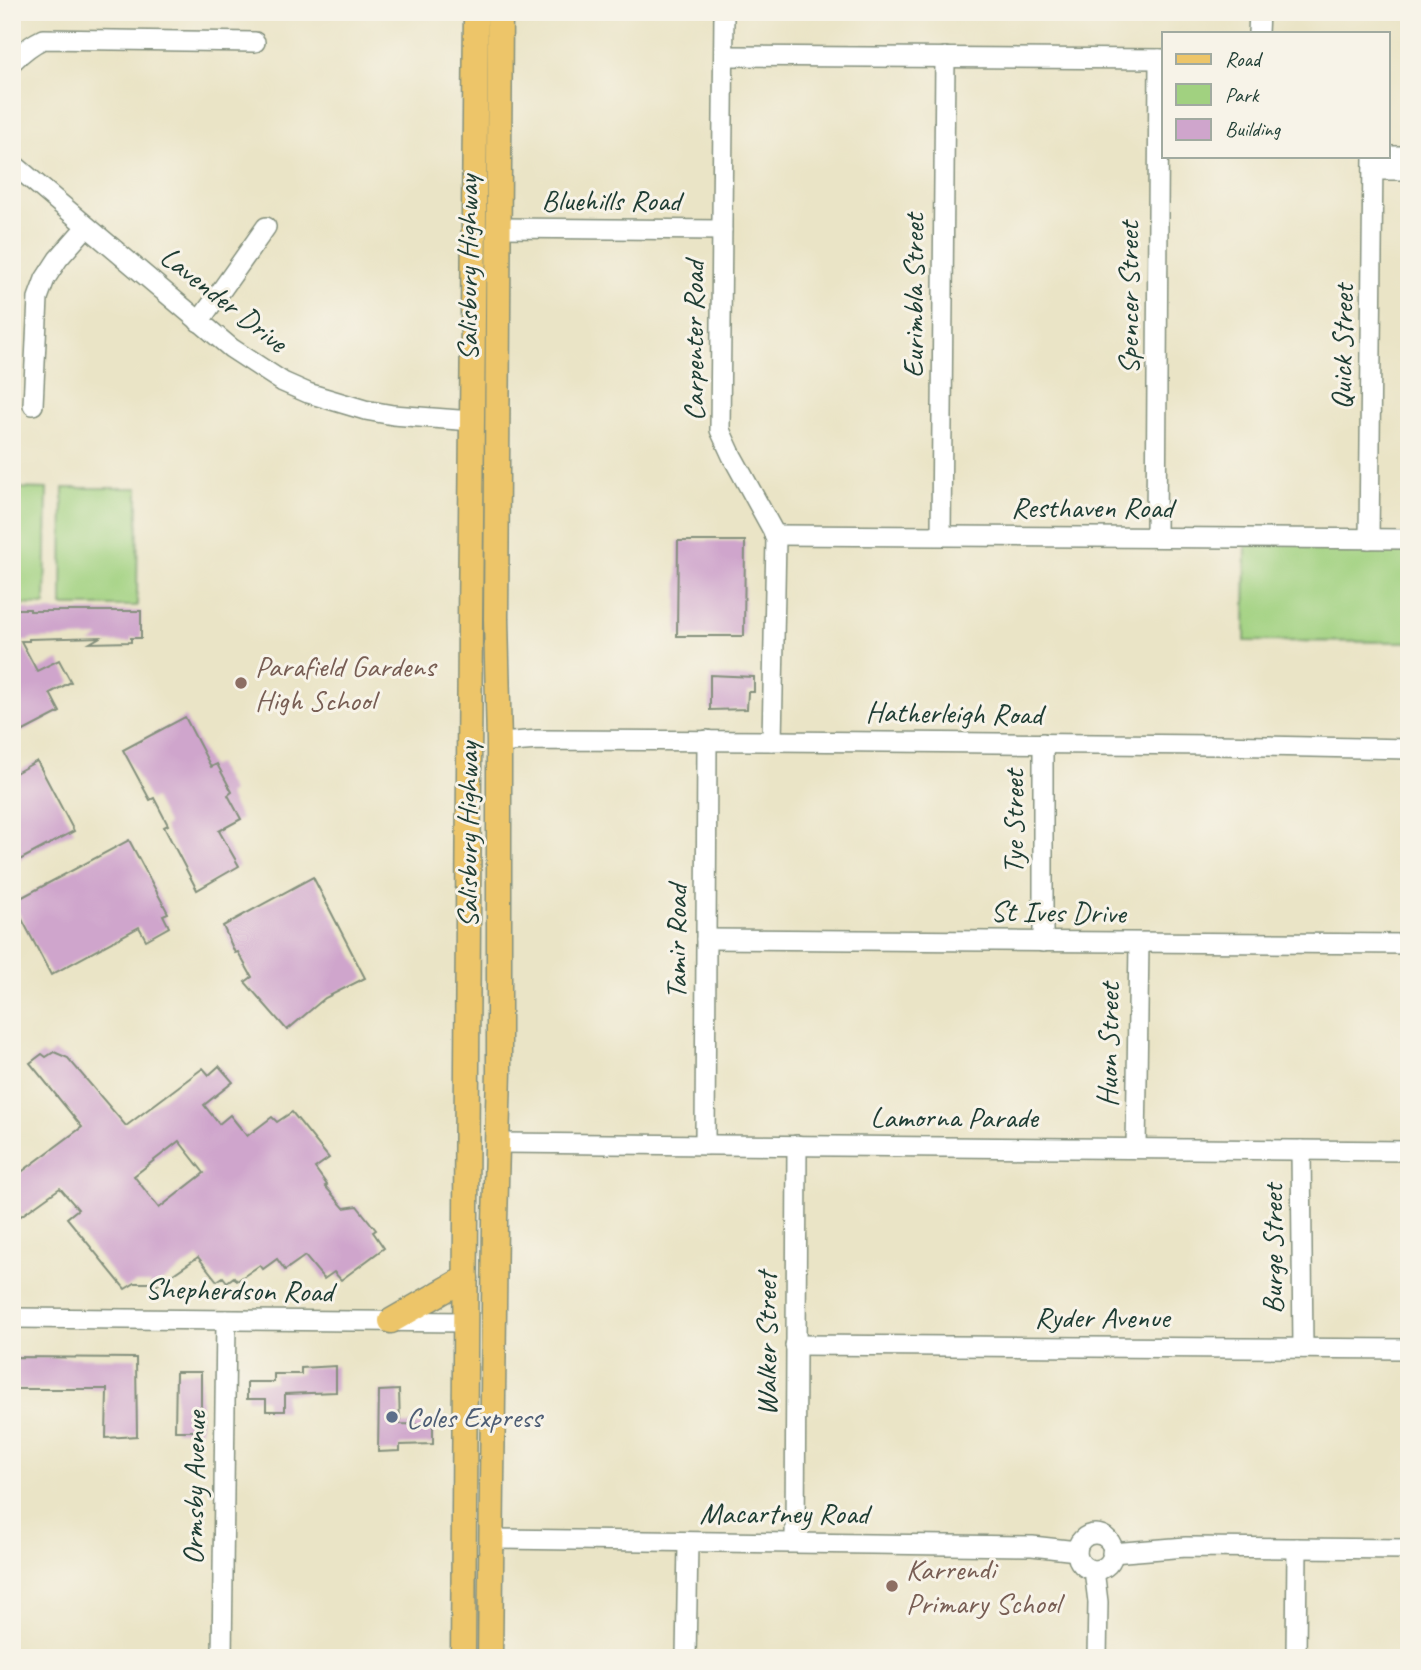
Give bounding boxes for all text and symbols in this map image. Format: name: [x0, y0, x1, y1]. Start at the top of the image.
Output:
legend: [1162, 32, 1390, 158]
text: Road: [1225, 46, 1264, 72]
text: Park: [1225, 82, 1260, 108]
text: Building: [1225, 116, 1282, 142]
street label: Salisbury Highway: [448, 172, 486, 361]
street label: Bluehills Road: [542, 181, 685, 219]
street label: Eurimbla Street: [894, 211, 932, 378]
street label: Spencer Street: [1109, 218, 1147, 374]
street label: Lavender Drive: [153, 237, 297, 362]
street label: Carpenter Road: [674, 256, 712, 421]
street label: Quick Street: [1322, 281, 1362, 410]
street label: Resthaven Road: [1011, 488, 1177, 526]
place label: Parafield Gardens High School: [255, 647, 438, 719]
marker: Parafield Gardens High School: [233, 675, 249, 691]
street label: Hatherleigh Road: [865, 692, 1047, 734]
street label: Salisbury Highway: [448, 739, 486, 928]
street label: Tye Street: [994, 767, 1032, 874]
street label: Tamir Road: [657, 880, 695, 1000]
street label: St Ives Drive: [990, 892, 1128, 932]
street label: Huon Street: [1088, 980, 1128, 1107]
street label: Lamorna Parade: [870, 1098, 1040, 1136]
street label: Burge Street: [1253, 1181, 1291, 1314]
street label: Walker Street: [747, 1268, 785, 1416]
street label: Shepherdson Road: [145, 1269, 337, 1311]
street label: Ryder Avenue: [1034, 1298, 1172, 1336]
place label: Coles Express: [406, 1398, 544, 1436]
street label: Ormsby Avenue: [174, 1408, 214, 1565]
marker: Coles Express: [384, 1409, 400, 1425]
street label: Macartney Road: [699, 1494, 873, 1532]
place label: Karrendi Primary School: [906, 1550, 1065, 1622]
marker: Karrendi Primary School: [884, 1578, 900, 1594]

